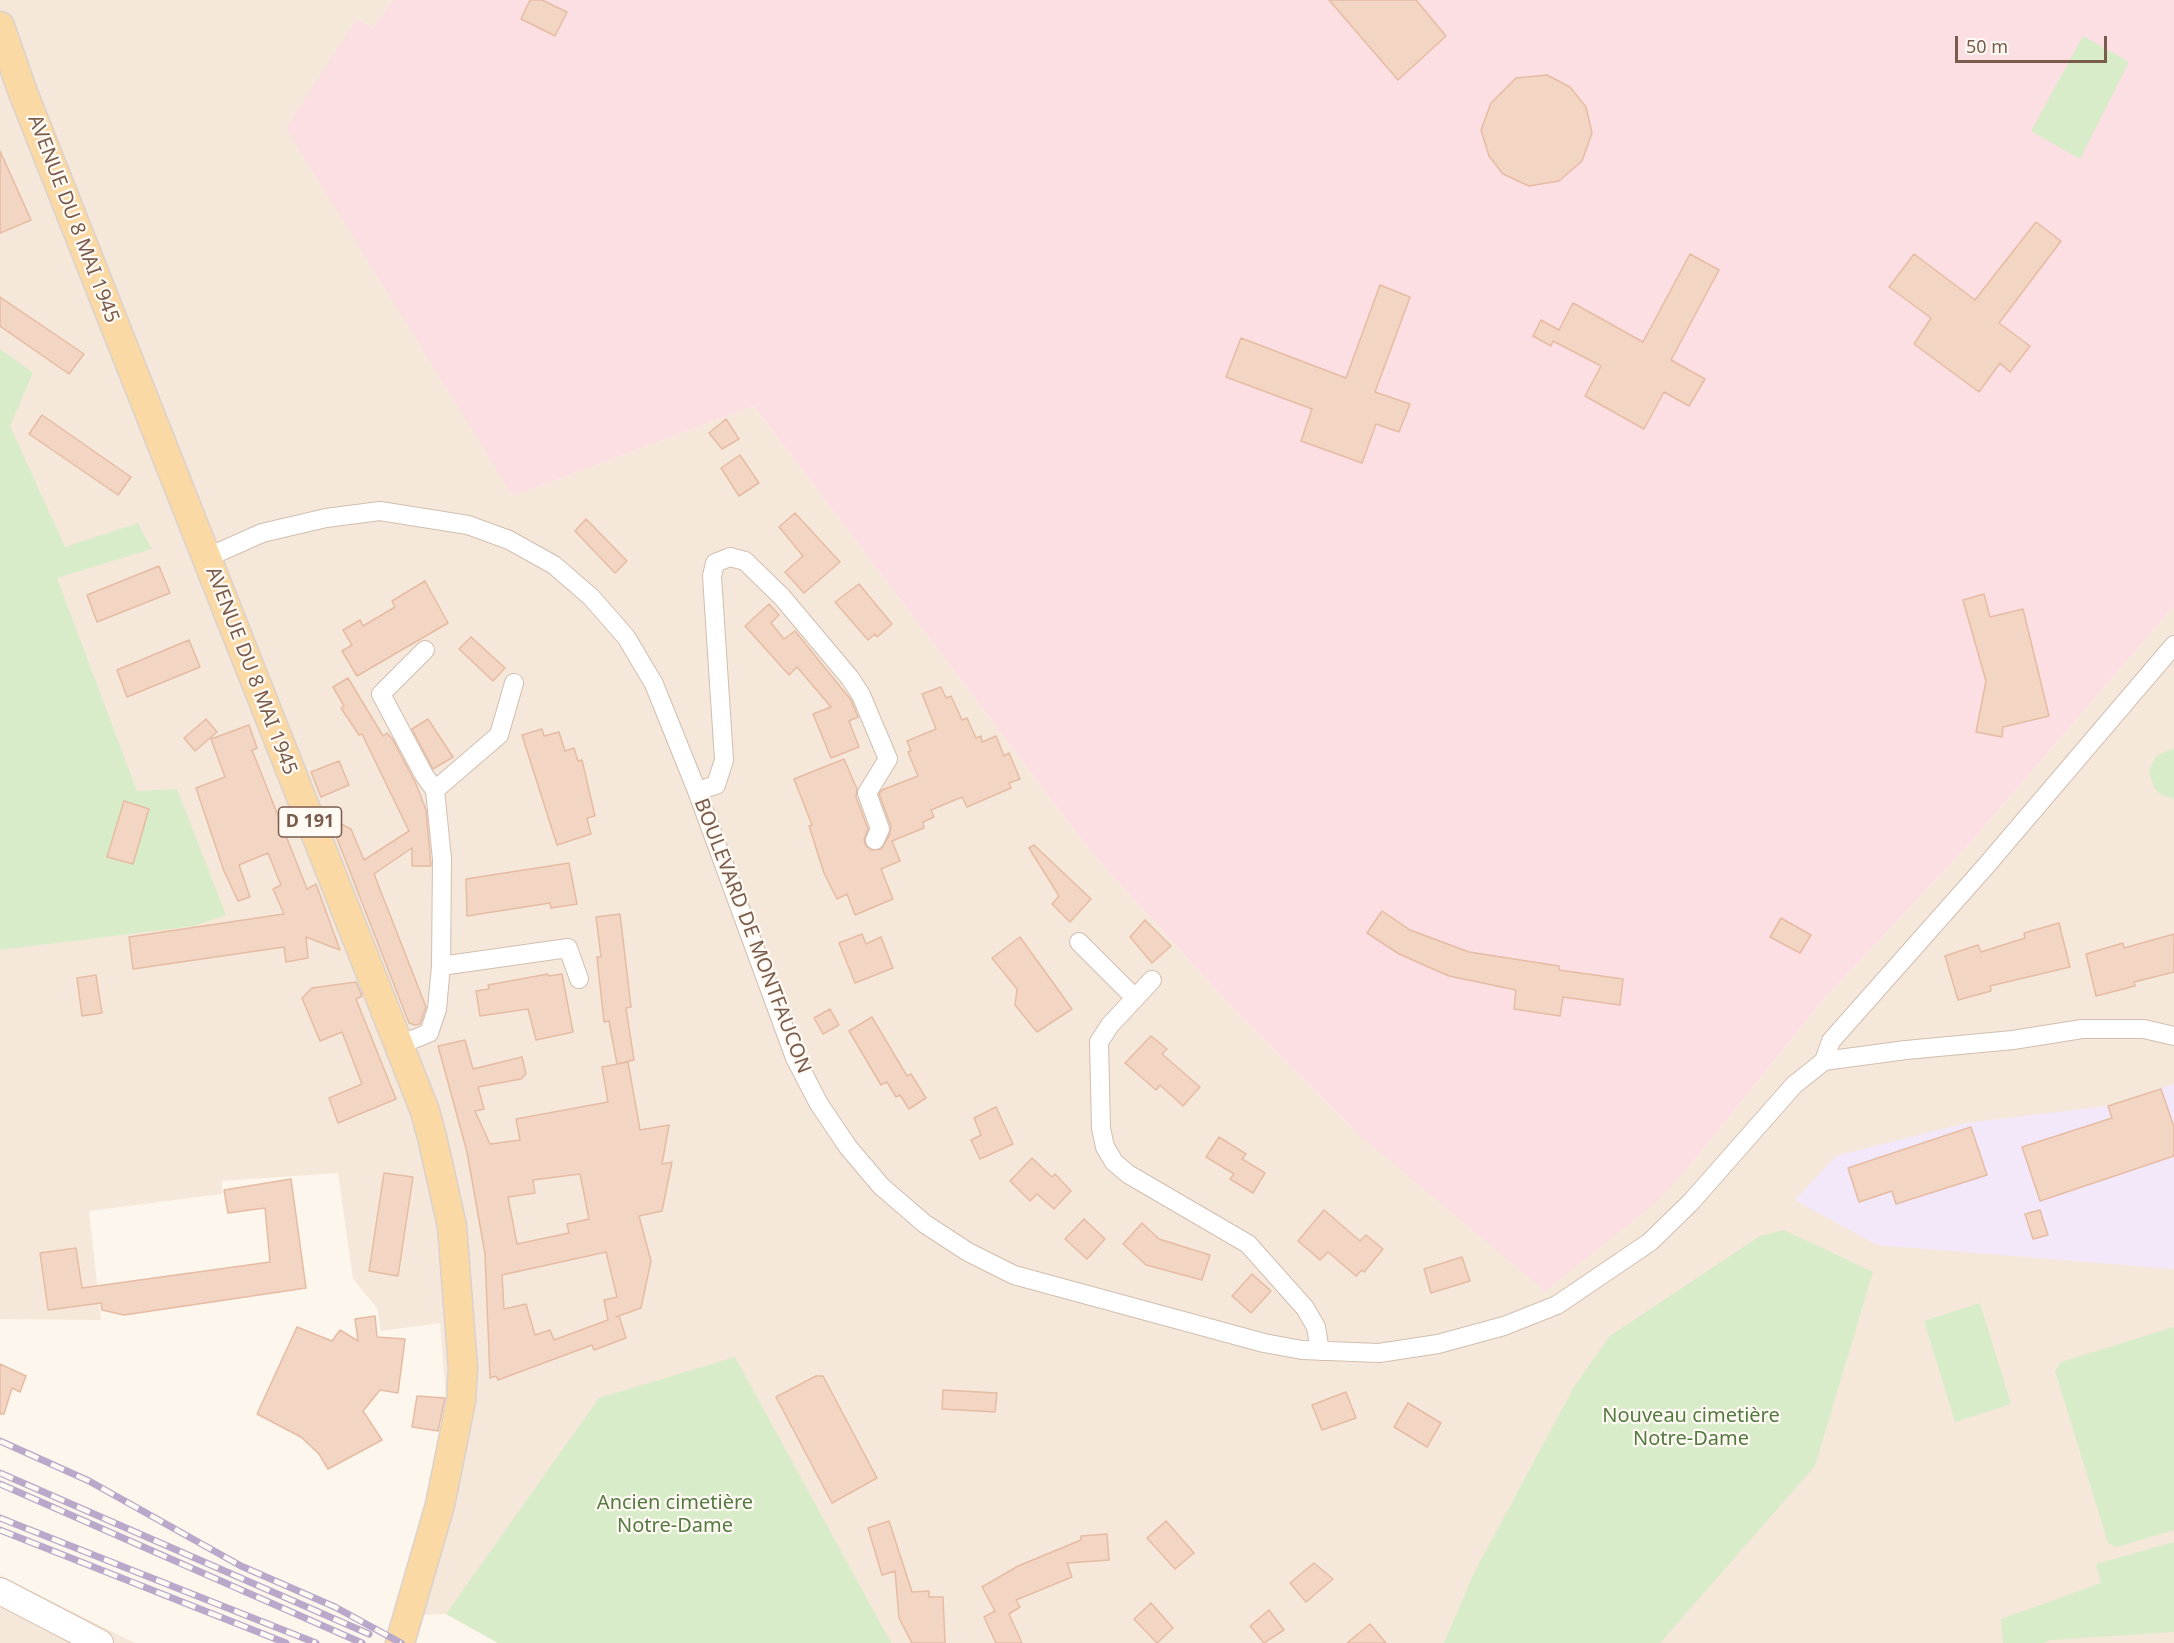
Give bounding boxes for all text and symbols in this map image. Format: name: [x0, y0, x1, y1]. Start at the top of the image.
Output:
scale bar: [1958, 24, 2110, 62]
text: 50 m: [1966, 34, 2008, 58]
street label: AVENUE DU 8 MAI 1945: [22, 112, 124, 326]
street label: AVENUE DU 8 MAI 1945: [200, 564, 302, 778]
street label: BOULEVARD DE MONTFAUCON: [688, 795, 816, 1077]
road number: D 191: [278, 807, 342, 837]
park label: Nouveau cimetière Notre-Dame: [1602, 1404, 1780, 1451]
park label: Ancien cimetière Notre-Dame: [597, 1491, 753, 1538]

